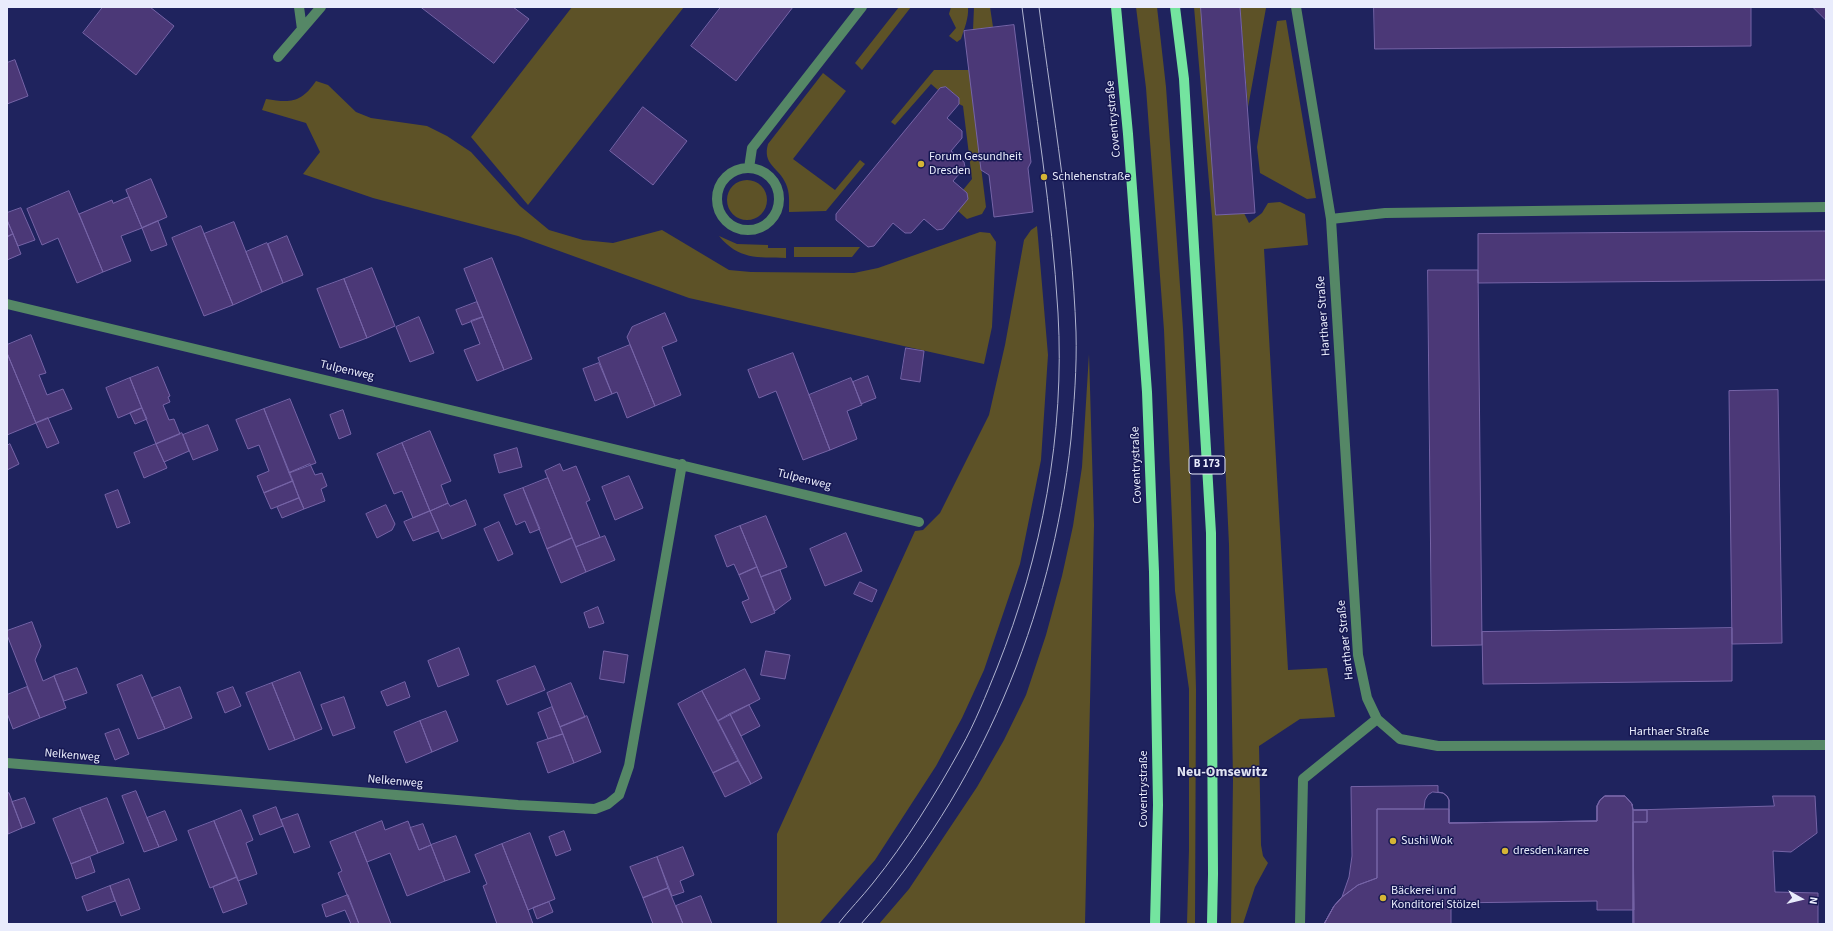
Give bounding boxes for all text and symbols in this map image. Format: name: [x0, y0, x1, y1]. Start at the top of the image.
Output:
street label: Coventrystraße: [1103, 80, 1125, 158]
place label: Forum Gesundheit Dresden: [929, 150, 1022, 178]
marker: Forum Gesundheit Dresden: [916, 159, 926, 169]
place label: Schlehenstraße: [1052, 170, 1130, 184]
marker: Schlehenstraße: [1039, 172, 1049, 182]
street label: Harthaer Straße: [1314, 276, 1334, 356]
street label: Tulpenweg: [319, 358, 375, 384]
street label: Coventrystraße: [1128, 426, 1146, 504]
road number: B 173: [1189, 456, 1225, 474]
street label: Tulpenweg: [776, 466, 832, 494]
street label: Harthaer Straße: [1335, 599, 1357, 681]
street label: Harthaer Straße: [1629, 725, 1709, 739]
street label: Nelkenweg: [44, 746, 100, 766]
street label: Coventrystraße: [1137, 750, 1151, 828]
district label: Neu-Omsewitz: [1177, 765, 1267, 781]
street label: Nelkenweg: [367, 772, 423, 792]
place label: Sushi Wok: [1401, 834, 1453, 848]
marker: Sushi Wok: [1388, 836, 1398, 846]
place label: dresden.karree: [1513, 844, 1589, 858]
marker: dresden.karree: [1500, 846, 1510, 856]
north arrow: [1781, 879, 1821, 919]
place label: Bäckerei und Konditorei Stölzel: [1391, 884, 1480, 912]
marker: Bäckerei und Konditorei Stölzel: [1378, 893, 1388, 903]
text: N: [1805, 896, 1821, 905]

